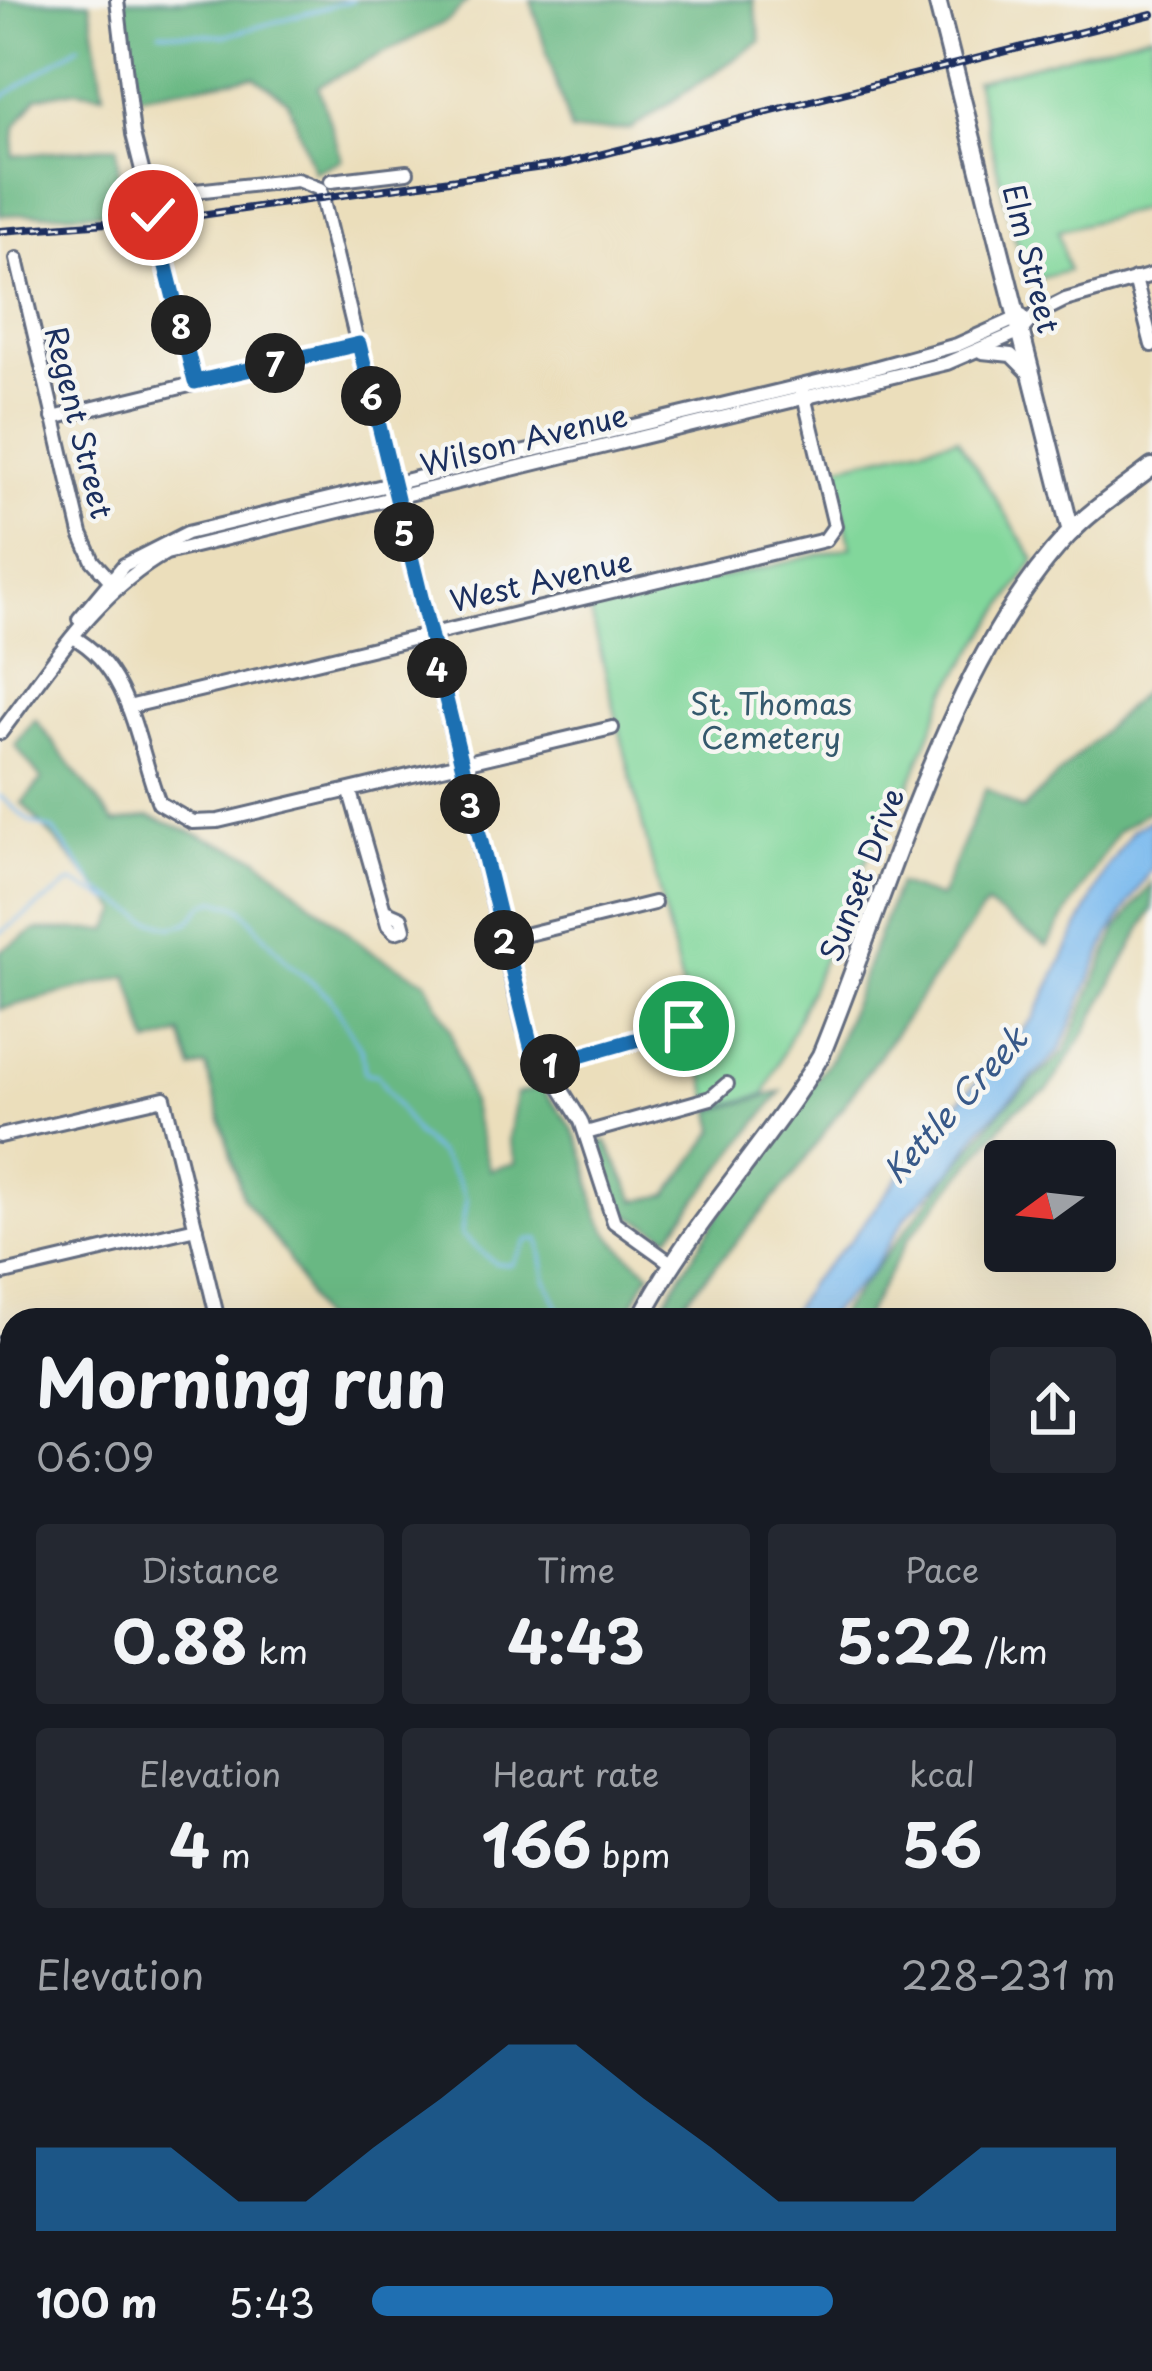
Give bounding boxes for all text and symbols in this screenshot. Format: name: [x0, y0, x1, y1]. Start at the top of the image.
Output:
pin: [102, 164, 204, 266]
street label: Elm Street: [992, 179, 1073, 338]
icon: check: [120, 182, 186, 248]
pin: 8: [151, 295, 211, 355]
text: 8: [171, 300, 191, 350]
street label: Regent Street: [35, 322, 126, 523]
pin: 7: [245, 333, 305, 393]
text: 7: [266, 338, 284, 388]
pin: 6: [341, 366, 401, 426]
text: 6: [359, 371, 383, 421]
street label: Wilson Avenue: [415, 391, 632, 486]
pin: 5: [374, 502, 434, 562]
text: 5: [393, 507, 415, 557]
street label: West Avenue: [445, 537, 636, 622]
pin: 4: [407, 638, 467, 698]
text: 4: [426, 643, 448, 693]
park label: St. Thomas Cemetery: [690, 680, 852, 759]
pin: 3: [440, 774, 500, 834]
text: 3: [459, 779, 481, 829]
street label: Sunset Drive: [807, 781, 914, 968]
pin: 2: [474, 910, 534, 970]
text: 2: [492, 915, 516, 965]
pin: [633, 975, 735, 1077]
icon: arrive: [651, 993, 717, 1059]
water label: Kettle Creek: [869, 1013, 1039, 1193]
pin: 1: [520, 1034, 580, 1094]
text: 1: [542, 1039, 558, 1089]
north arrow: [984, 1140, 1116, 1272]
map controls: [984, 1140, 1116, 1272]
text: Morning run: [36, 1331, 446, 1430]
button: share: [990, 1347, 1116, 1473]
text: 06:09: [36, 1426, 154, 1485]
text: Distance: [141, 1544, 279, 1594]
text: Time: [537, 1544, 615, 1594]
text: Pace: [905, 1544, 979, 1594]
text: 0.88: [112, 1594, 248, 1684]
text: 4:43: [507, 1594, 645, 1684]
text: 5:22: [836, 1594, 974, 1684]
text: km: [248, 1625, 308, 1675]
text: /km: [974, 1625, 1048, 1675]
text: Elevation: [139, 1748, 281, 1798]
text: Heart rate: [493, 1748, 659, 1798]
text: kcal: [909, 1748, 975, 1798]
text: 4: [169, 1798, 210, 1888]
text: 166: [481, 1798, 591, 1888]
text: 56: [902, 1798, 982, 1888]
text: m: [210, 1829, 251, 1879]
text: bpm: [591, 1829, 671, 1879]
text: Elevation: [36, 1944, 204, 2003]
text: 228–231 m: [901, 1944, 1116, 2003]
text: 100 m: [36, 2272, 158, 2331]
text: 5:43: [228, 2272, 315, 2331]

